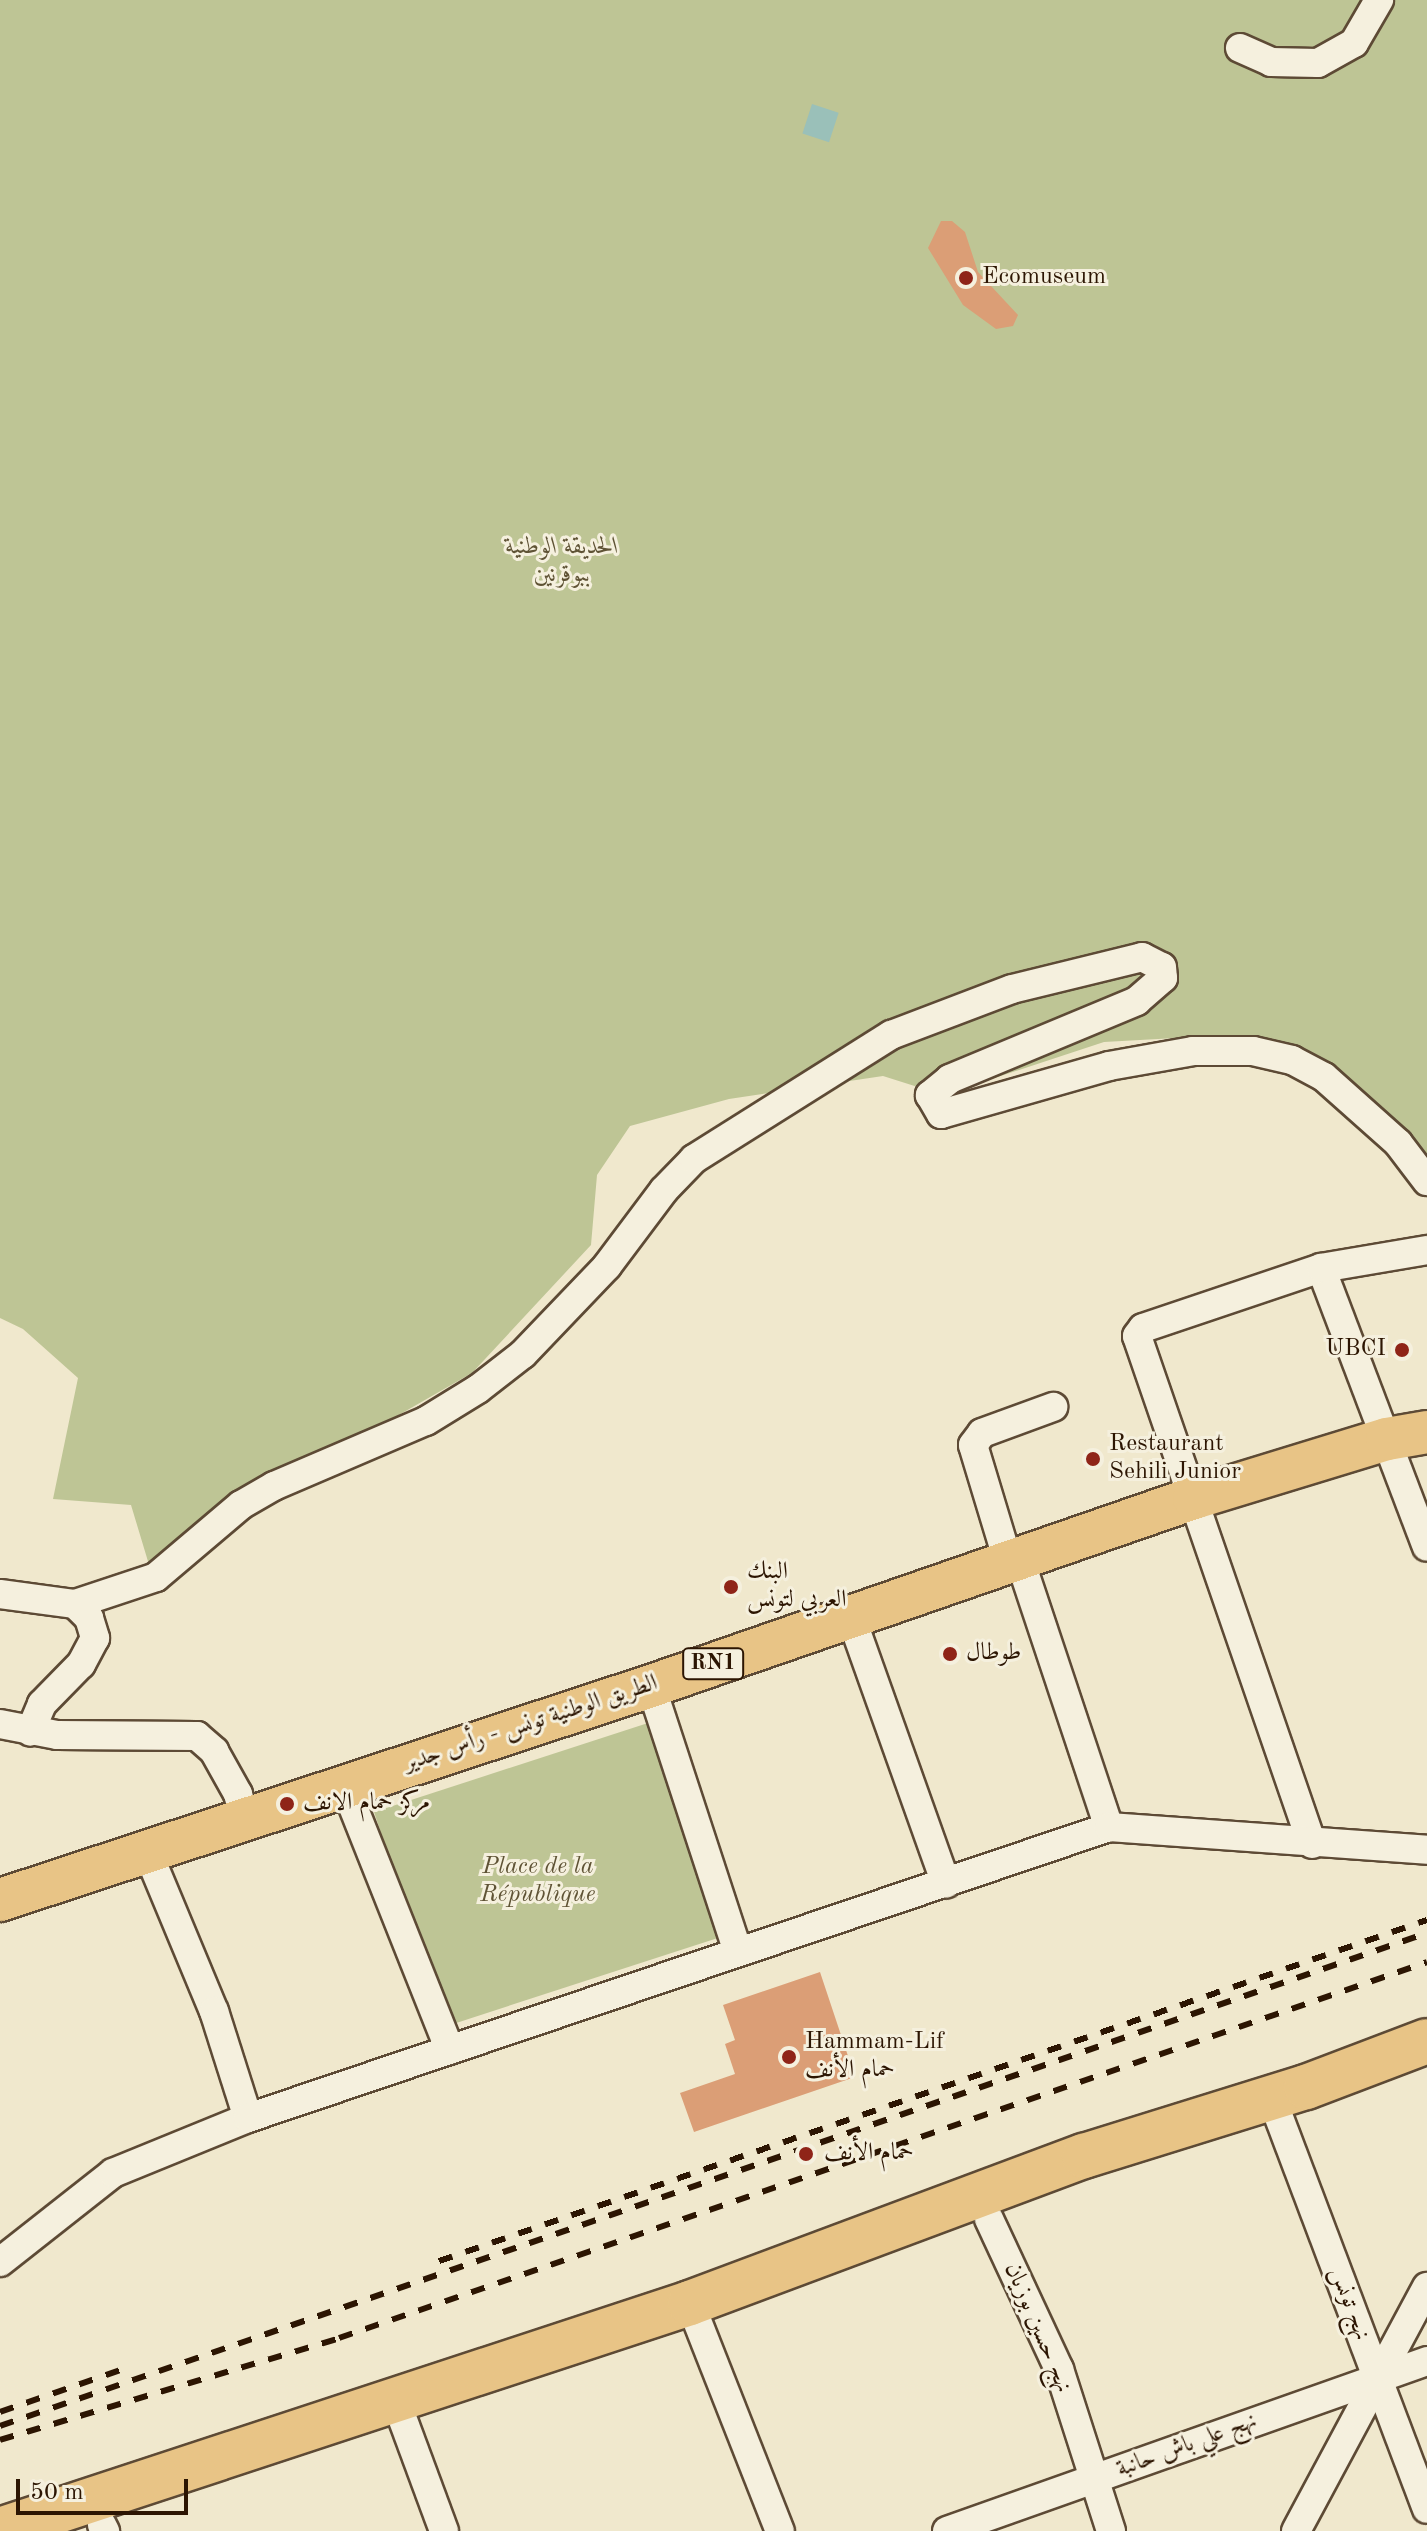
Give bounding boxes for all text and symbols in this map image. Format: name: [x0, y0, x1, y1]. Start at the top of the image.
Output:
place label: Ecomuseum: [982, 264, 1106, 292]
marker: Ecomuseum: [957, 269, 975, 287]
park label: الحديقة الوطنية ببوقرنين: [505, 534, 619, 590]
place label: UBCI: [1325, 1336, 1386, 1364]
marker: UBCI: [1393, 1341, 1411, 1359]
place label: Restaurant Sehili Junior: [1109, 1431, 1241, 1487]
marker: Restaurant Sehili Junior: [1084, 1450, 1102, 1468]
place label: البنك العربي لتونس: [747, 1559, 846, 1615]
marker: البنك العربي لتونس: [722, 1578, 740, 1596]
place label: طوطال: [966, 1640, 1021, 1668]
marker: طوطال: [941, 1645, 959, 1663]
road number: RN1: [681, 1646, 745, 1682]
street label: الطريق الوطنية تونس - رأس جدير: [401, 1669, 661, 1779]
place label: مركز حمام الانف: [303, 1790, 430, 1818]
marker: مركز حمام الانف: [278, 1795, 296, 1813]
park label: Place de la République: [480, 1854, 596, 1910]
place label: Hammam-Lif حمام الأنف: [805, 2029, 944, 2085]
marker: Hammam-Lif حمام الأنف: [780, 2048, 798, 2066]
place label: حمام الأنف: [824, 2140, 914, 2168]
marker: حمام الأنف: [795, 2143, 817, 2165]
street label: نهج حسين بوزيان: [997, 2259, 1077, 2397]
street label: نهج تونس: [1322, 2263, 1376, 2345]
street label: نهج علي باش حانبة: [1113, 2407, 1261, 2485]
scale bar: [20, 2463, 192, 2513]
text: 50 m: [30, 2481, 84, 2505]

